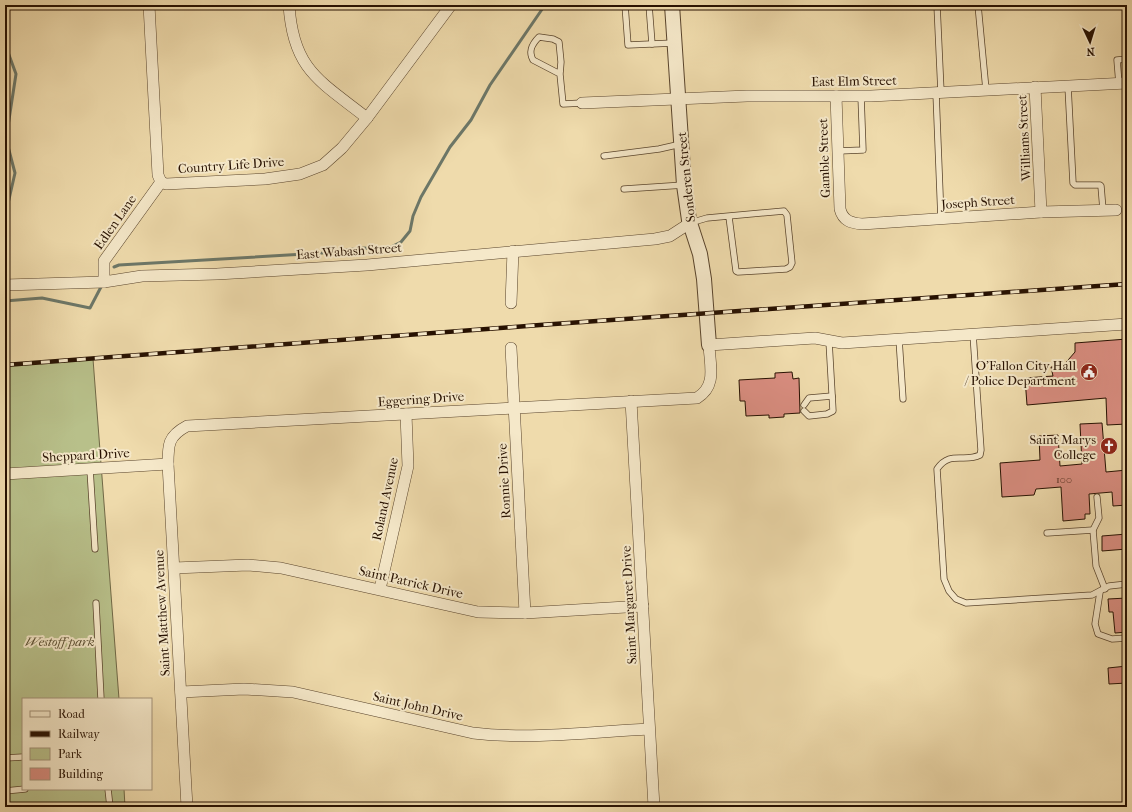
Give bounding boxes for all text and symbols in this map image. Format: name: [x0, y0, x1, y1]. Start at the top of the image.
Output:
north arrow: [1070, 22, 1110, 62]
text: N: [1085, 45, 1095, 58]
street label: East Elm Street: [811, 73, 897, 89]
street label: Williams Street: [1014, 94, 1034, 182]
street label: Gamble Street: [815, 118, 833, 198]
street label: Sonderen Street: [674, 131, 698, 223]
street label: Country Life Drive: [177, 154, 285, 176]
street label: Edlen Lane: [91, 191, 140, 252]
street label: Joseph Street: [940, 192, 1016, 212]
street label: East Wabash Street: [296, 240, 403, 262]
place label: O'Fallon City Hall / Police Department: [964, 358, 1076, 388]
public building icon: O'Fallon City Hall / Police Department: [1079, 362, 1099, 382]
street label: Eggering Drive: [377, 388, 465, 410]
place label: Saint Marys College: [1029, 432, 1097, 462]
church icon: Saint Marys College: [1099, 436, 1119, 456]
street label: Ronnie Drive: [495, 442, 513, 519]
street label: Sheppard Drive: [42, 445, 131, 465]
street label: Roland Avenue: [369, 455, 401, 542]
house number: 100: [1056, 473, 1072, 486]
street label: Saint Margaret Drive: [618, 545, 640, 665]
street label: Saint Matthew Avenue: [151, 549, 173, 677]
street label: Saint Patrick Drive: [358, 563, 465, 601]
park label: Westoff park: [25, 634, 95, 649]
street label: Saint John Drive: [372, 688, 465, 724]
legend: [22, 698, 152, 790]
text: Road: [58, 707, 85, 721]
text: Railway: [58, 727, 100, 741]
text: Park: [58, 747, 83, 761]
text: Building: [58, 767, 103, 781]

